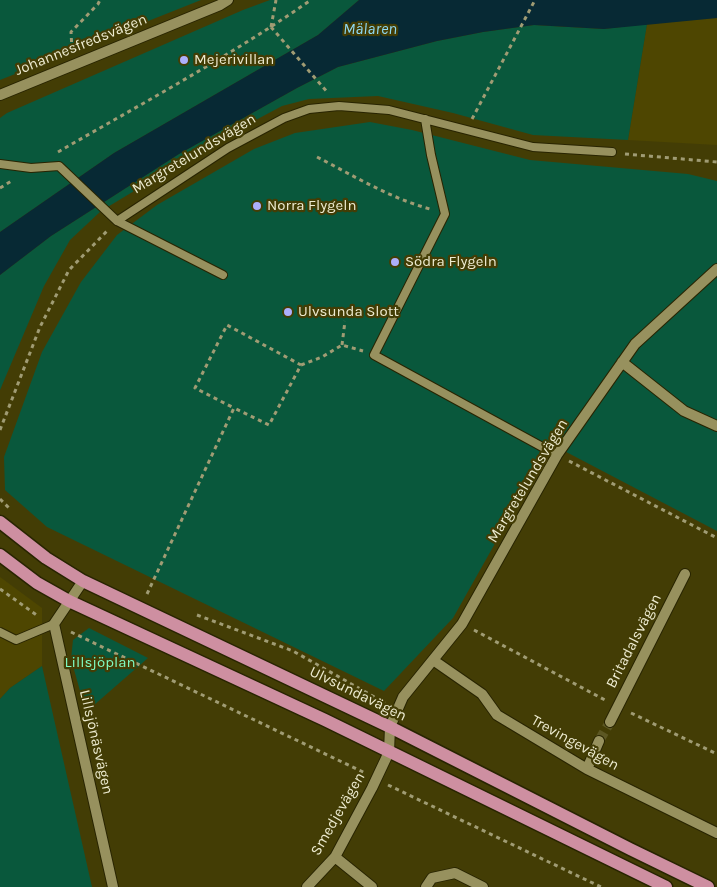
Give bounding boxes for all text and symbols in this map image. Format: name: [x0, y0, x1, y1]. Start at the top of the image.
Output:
street label: Johannesfredsvägen: [12, 10, 150, 80]
water label: Mälaren: [343, 19, 397, 39]
place label: Mejerivillan: [194, 51, 274, 69]
marker: Mejerivillan: [178, 54, 190, 66]
street label: Margretelundsvägen: [129, 110, 259, 198]
place label: Norra Flygeln: [267, 197, 356, 215]
marker: Norra Flygeln: [251, 200, 263, 212]
place label: Södra Flygeln: [405, 253, 497, 271]
marker: Södra Flygeln: [389, 256, 401, 268]
place label: Ulvsunda Slott: [298, 303, 399, 321]
marker: Ulvsunda Slott: [282, 306, 294, 318]
street label: Margretelundsvägen: [484, 416, 572, 546]
street label: Britadalsvägen: [603, 591, 665, 691]
park label: Lillsjöplan: [65, 654, 135, 672]
street label: Ulvsundavägen: [307, 663, 409, 725]
street label: Lillsjönäsvägen: [75, 688, 117, 796]
street label: Trevingevägen: [528, 711, 622, 775]
street label: Smedjevägen: [307, 769, 369, 859]

